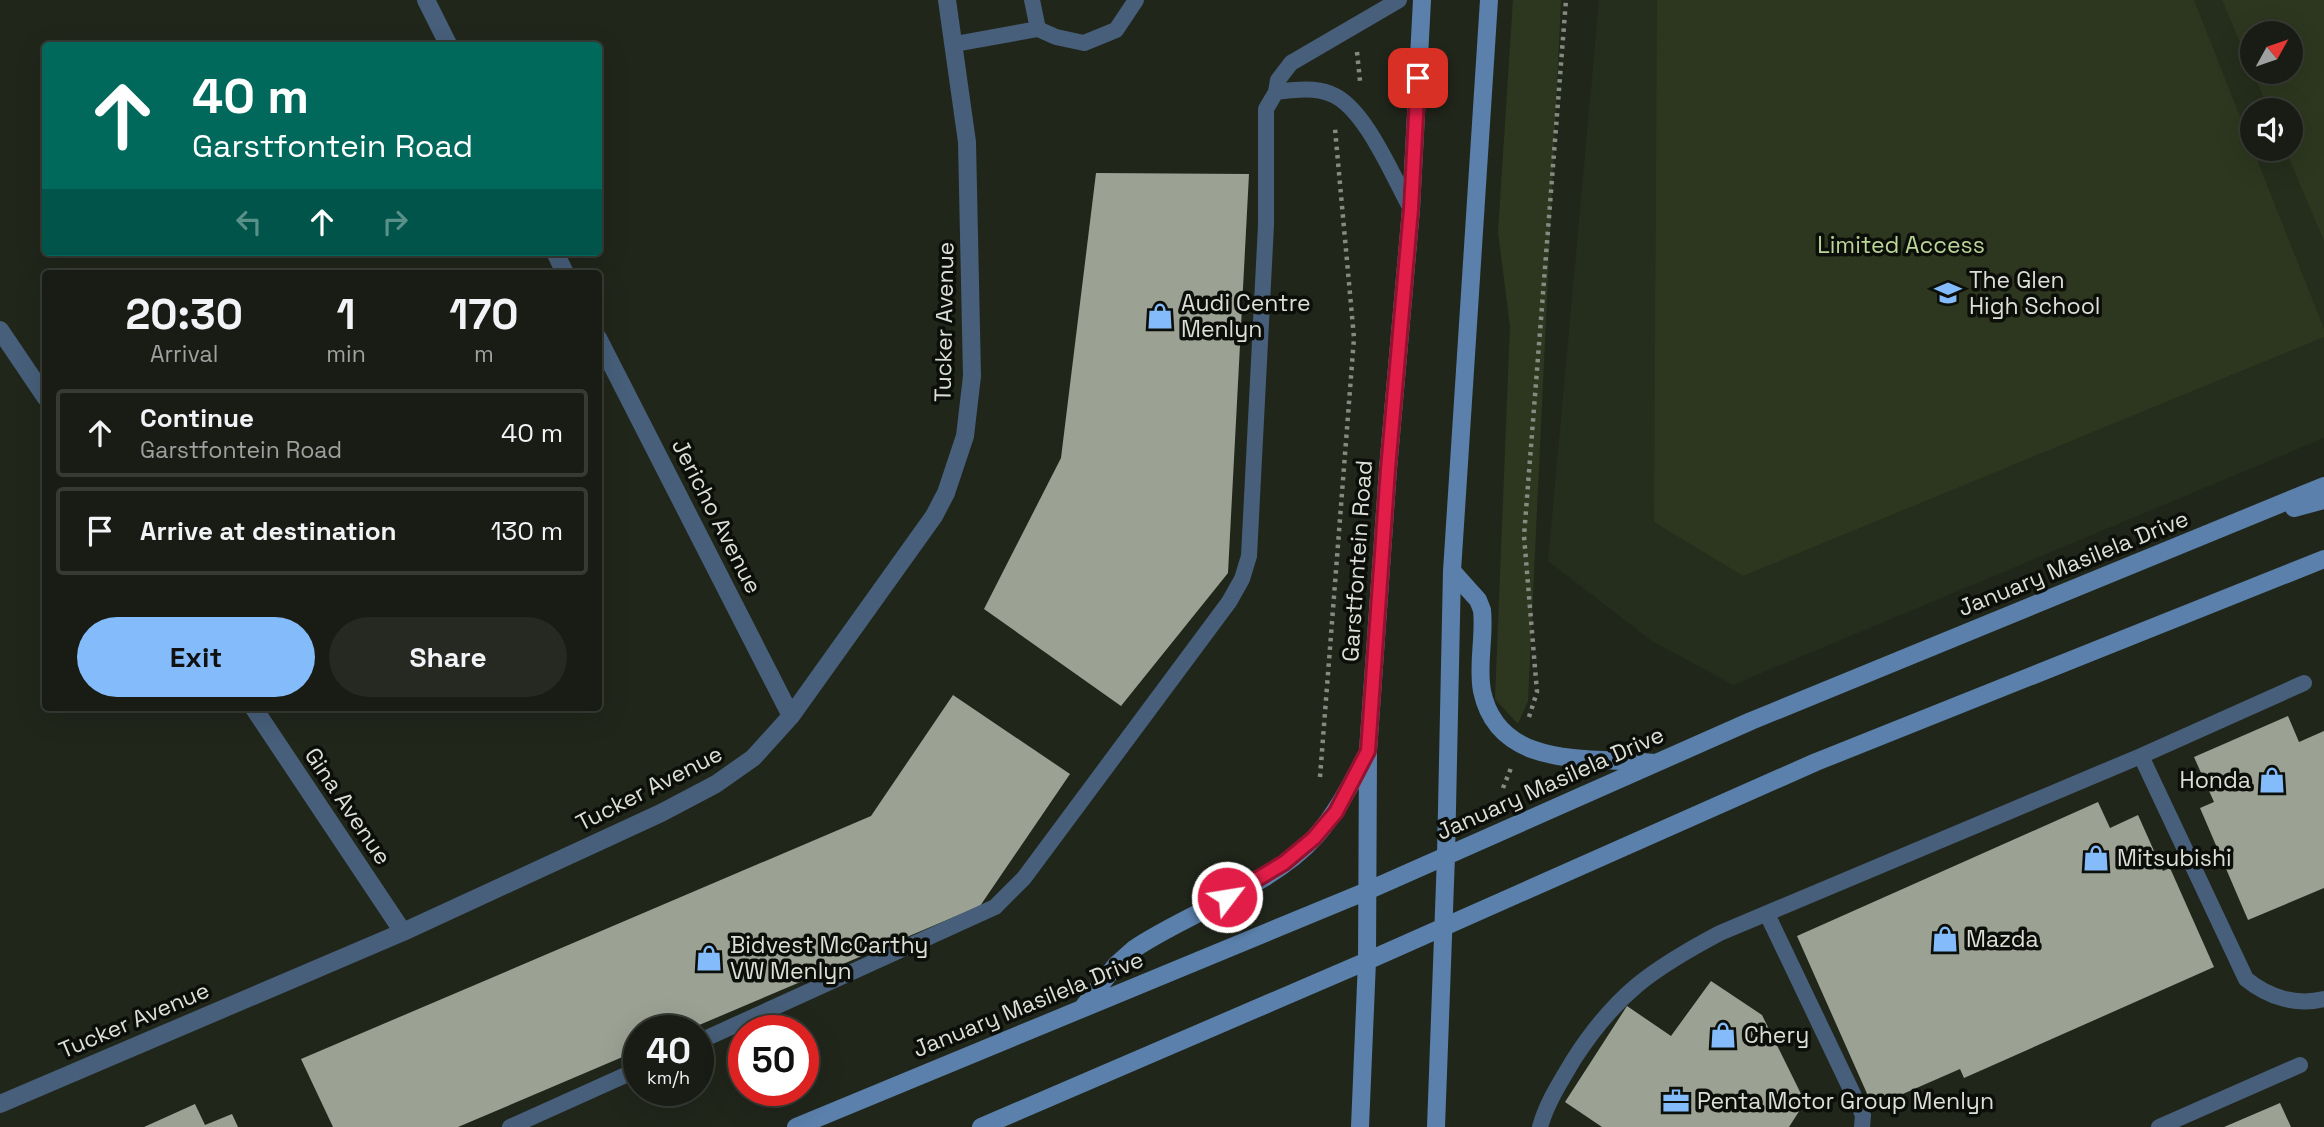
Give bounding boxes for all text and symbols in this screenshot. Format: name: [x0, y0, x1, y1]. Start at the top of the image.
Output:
north arrow: [2240, 21, 2303, 84]
map controls: [2240, 21, 2303, 161]
pin: [1388, 48, 1448, 108]
icon: arrive: [1399, 59, 1437, 97]
text: 40 m: [192, 65, 309, 127]
icon: ahead: [77, 70, 168, 161]
button: sound: [2240, 98, 2303, 161]
text: Garstfontein Road: [192, 126, 473, 166]
icon: left: [230, 203, 268, 241]
icon: ahead: [303, 203, 341, 241]
icon: right: [376, 203, 414, 241]
park label: Limited Access: [1817, 230, 1985, 260]
street label: Tucker Avenue: [928, 242, 960, 402]
place label: The Glen High School: [1969, 265, 2101, 321]
school or university icon: The Glen High School: [1933, 278, 1963, 308]
text: 20:30: [125, 288, 243, 341]
text: 1: [337, 288, 356, 341]
text: 170: [449, 288, 519, 341]
place label: Audi Centre Menlyn: [1181, 288, 1311, 344]
shop icon: Audi Centre Menlyn: [1145, 301, 1175, 331]
text: Arrival: [150, 339, 218, 369]
text: min: [326, 339, 366, 369]
text: m: [474, 339, 494, 369]
text: Continue: [140, 401, 254, 435]
icon: ahead: [81, 414, 119, 452]
text: 40 m: [501, 416, 563, 450]
street label: Jericho Avenue: [665, 434, 769, 598]
text: Garstfontein Road: [140, 435, 342, 465]
street label: Garstfontein Road: [1335, 459, 1379, 663]
street label: January Masilela Drive: [1953, 503, 2193, 623]
icon: arrive: [81, 512, 119, 550]
text: Arrive at destination: [140, 514, 397, 548]
text: 130 m: [491, 514, 563, 548]
button: Exit: [77, 617, 315, 697]
button: Share: [329, 617, 567, 697]
street label: January Masilela Drive: [1431, 719, 1669, 847]
street label: Tucker Avenue: [571, 738, 727, 838]
street label: Gina Avenue: [298, 742, 398, 870]
place label: Honda: [2180, 765, 2251, 795]
shop icon: Honda: [2257, 765, 2287, 795]
shop icon: Mitsubishi: [2081, 843, 2111, 873]
place label: Mitsubishi: [2117, 843, 2232, 873]
position arrow: [1190, 860, 1264, 934]
shop icon: Mazda: [1930, 924, 1960, 954]
place label: Mazda: [1966, 924, 2039, 954]
place label: Bidvest McCarthy VW Menlyn: [730, 930, 928, 986]
shop icon: Bidvest McCarthy VW Menlyn: [694, 943, 724, 973]
street label: January Masilela Drive: [908, 944, 1148, 1064]
street label: Tucker Avenue: [54, 975, 214, 1065]
speed limit sign: 50: [728, 1015, 819, 1106]
shop icon: Chery: [1708, 1020, 1738, 1050]
place label: Chery: [1744, 1020, 1809, 1050]
text: 40: [646, 1029, 691, 1073]
text: km/h: [647, 1066, 690, 1089]
office icon: Penta Motor Group Menlyn: [1661, 1086, 1691, 1116]
place label: Penta Motor Group Menlyn: [1697, 1086, 1994, 1116]

